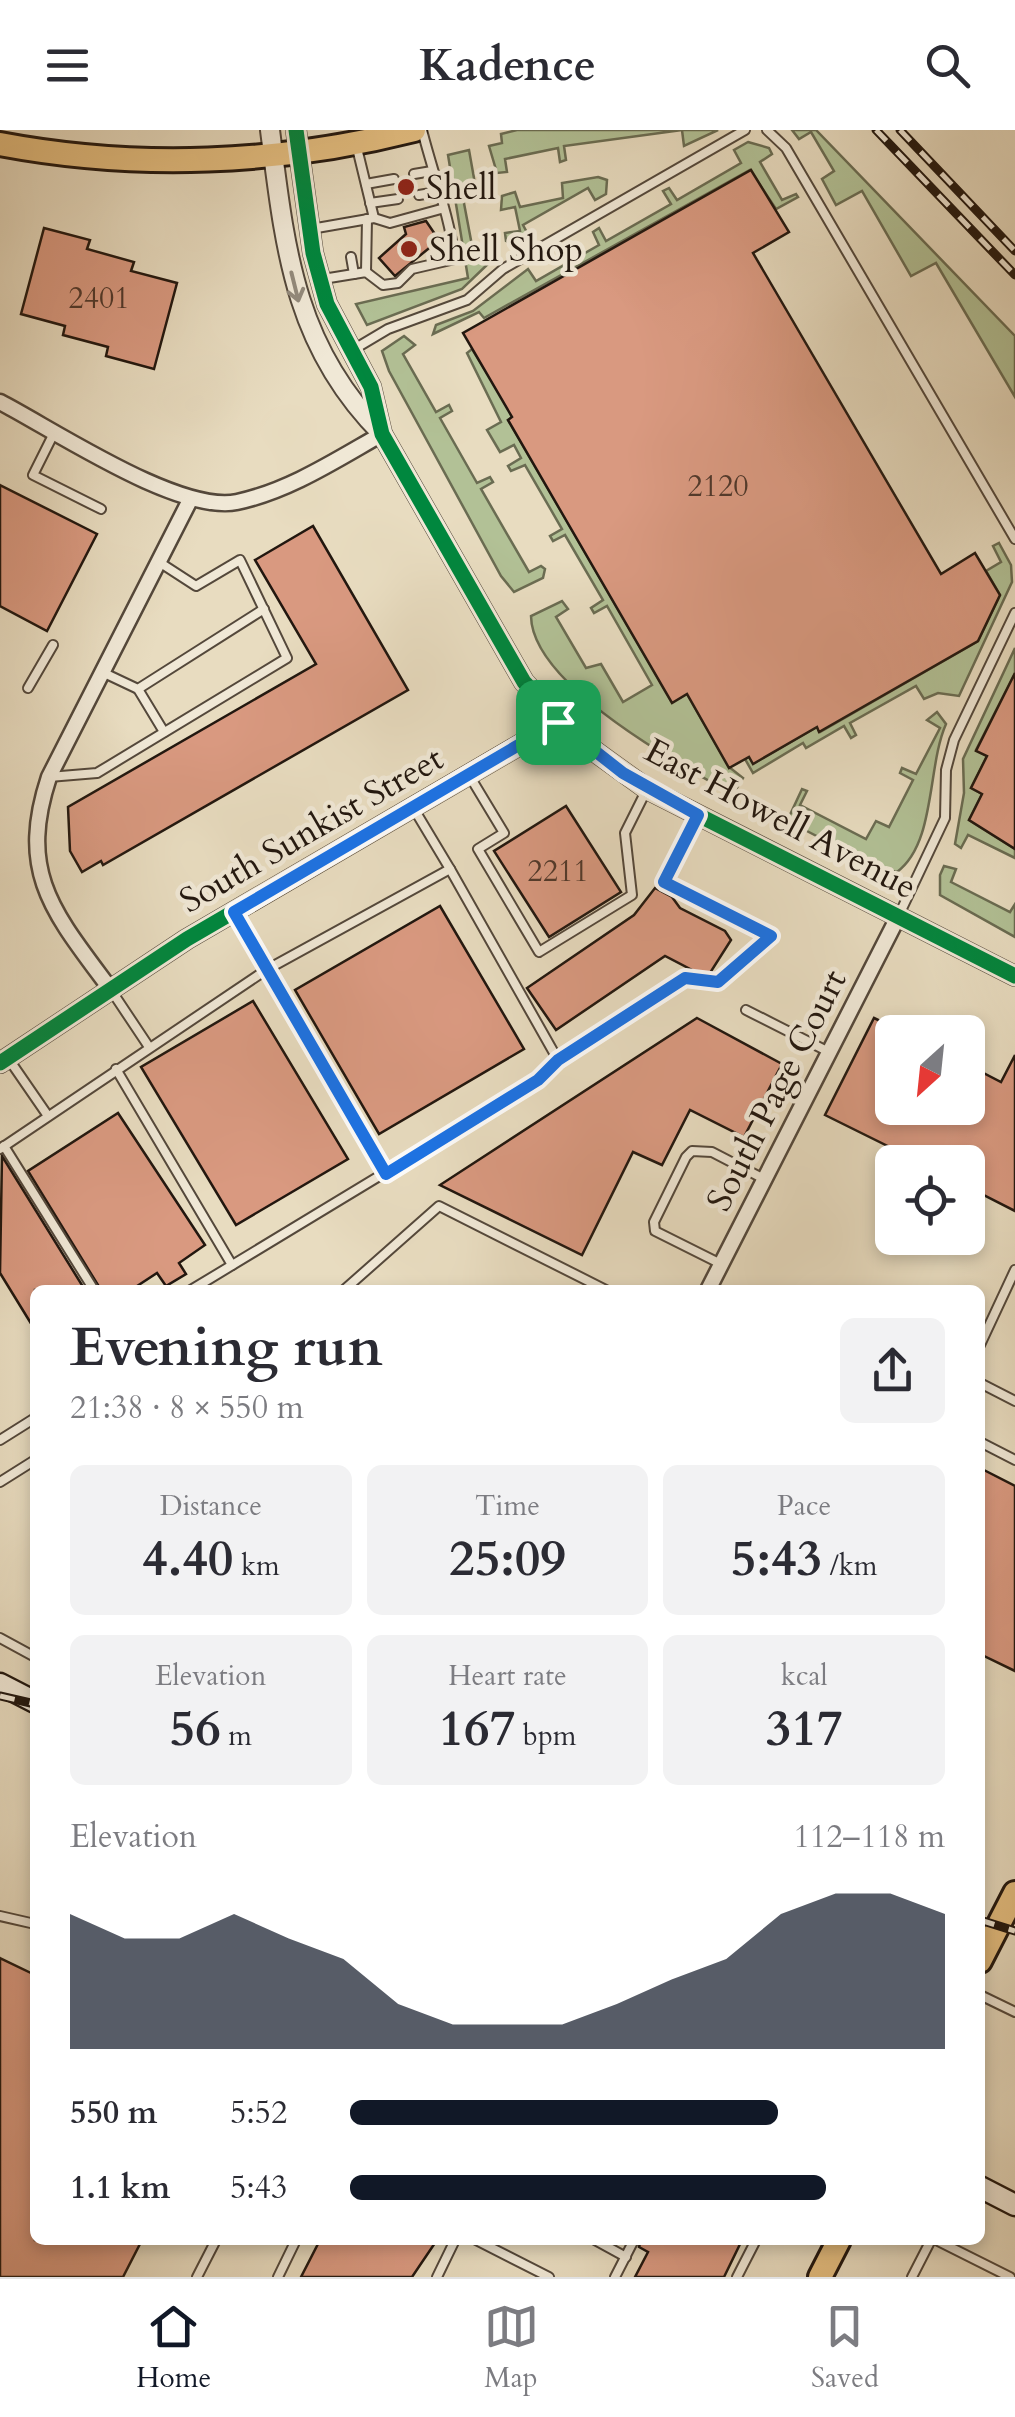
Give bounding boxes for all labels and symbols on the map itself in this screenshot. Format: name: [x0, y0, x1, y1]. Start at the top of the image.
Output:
place label: Shell: [426, 164, 497, 212]
marker: Shell: [395, 176, 417, 198]
place label: Shell Shop: [429, 226, 583, 274]
marker: Shell Shop: [398, 238, 420, 260]
one-way arrow: [287, 270, 305, 302]
house number: 2401: [68, 278, 130, 319]
house number: 2120: [687, 466, 749, 507]
pin: [516, 680, 601, 765]
street label: East Howell Avenue: [636, 727, 925, 911]
street label: South Sunkist Street: [171, 735, 452, 925]
house number: 2211: [527, 851, 589, 892]
street label: South Page Court: [695, 962, 858, 1219]
north arrow: [875, 1015, 985, 1125]

